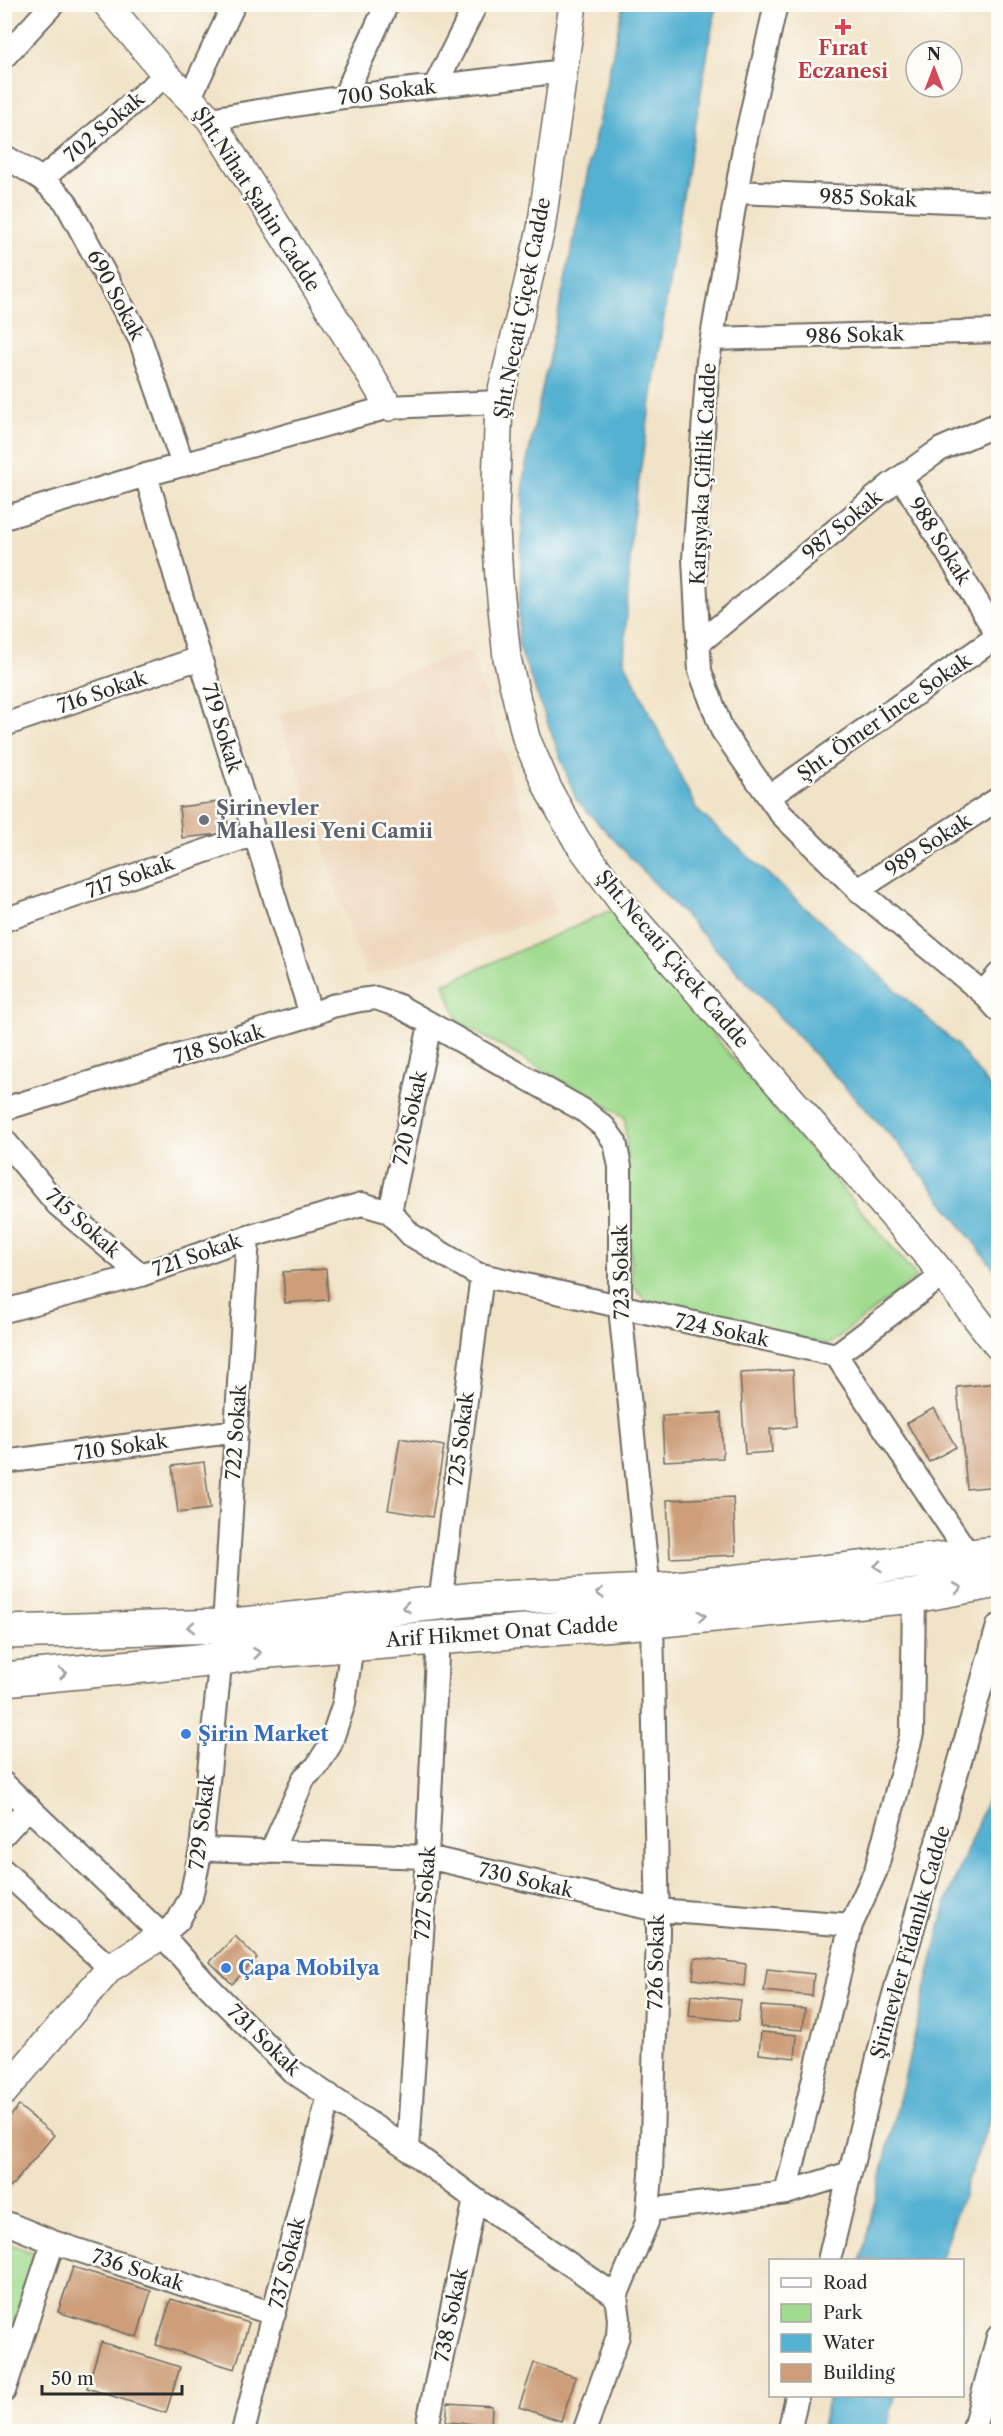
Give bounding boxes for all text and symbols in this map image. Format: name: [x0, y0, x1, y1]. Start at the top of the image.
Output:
marker: Fırat Eczanesi: [836, 20, 850, 34]
place label: Fırat Eczanesi: [798, 36, 888, 83]
north arrow: [904, 39, 964, 99]
text: N: [927, 44, 941, 64]
street label: 700 Sokak: [337, 74, 439, 110]
street label: 702 Sokak: [59, 86, 150, 167]
street label: Şht.Nihat Şahin Cadde: [188, 102, 326, 296]
street label: 985 Sokak: [819, 184, 918, 212]
street label: Şht.Necati Çiçek Cadde: [489, 195, 555, 421]
street label: 690 Sokak: [82, 246, 150, 346]
street label: 986 Sokak: [806, 321, 906, 349]
street label: Karşıyaka Çiftlik Cadde: [685, 362, 721, 586]
street label: 987 Sokak: [797, 484, 888, 565]
street label: 988 Sokak: [904, 493, 977, 590]
street label: Şht. Ömer İnce Sokak: [792, 646, 977, 786]
street label: 716 Sokak: [54, 665, 151, 718]
street label: 719 Sokak: [197, 680, 247, 777]
place label: Şirinevler Mahallesi Yeni Camii: [216, 796, 433, 843]
street label: 989 Sokak: [880, 807, 977, 882]
marker: Şirinevler Mahallesi Yeni Camii: [197, 813, 211, 827]
street label: 717 Sokak: [83, 850, 178, 903]
street label: Şht.Necati Çiçek Cadde: [591, 865, 755, 1053]
street label: 718 Sokak: [171, 1019, 268, 1069]
street label: 720 Sokak: [388, 1067, 432, 1168]
street label: 715 Sokak: [41, 1183, 126, 1264]
street label: 723 Sokak: [608, 1223, 634, 1320]
street label: 721 Sokak: [149, 1228, 246, 1281]
street label: 724 Sokak: [673, 1308, 773, 1352]
street label: 722 Sokak: [221, 1382, 251, 1481]
street label: 725 Sokak: [443, 1389, 479, 1488]
street label: 710 Sokak: [73, 1428, 171, 1465]
one-way arrow: [873, 1559, 882, 1572]
one-way arrow: [953, 1582, 963, 1595]
one-way arrow: [596, 1587, 605, 1600]
one-way arrow: [401, 1600, 410, 1613]
one-way arrow: [697, 1610, 707, 1623]
street label: Arif Hikmet Onat Cadde: [384, 1612, 619, 1652]
one-way arrow: [186, 1621, 195, 1634]
one-way arrow: [252, 1647, 261, 1660]
one-way arrow: [58, 1667, 67, 1680]
place label: Şirin Market: [198, 1722, 329, 1746]
marker: Şirin Market: [179, 1727, 193, 1741]
street label: 729 Sokak: [184, 1772, 220, 1871]
street label: Şirinevler Fidanlık Cadde: [865, 1823, 955, 2061]
street label: 727 Sokak: [410, 1844, 440, 1941]
street label: 730 Sokak: [476, 1857, 577, 1903]
street label: 726 Sokak: [643, 1912, 669, 2010]
place label: Çapa Mobilya: [238, 1956, 380, 1980]
marker: Çapa Mobilya: [219, 1961, 233, 1975]
street label: 731 Sokak: [223, 1999, 306, 2082]
street label: 737 Sokak: [264, 2213, 310, 2311]
street label: 736 Sokak: [89, 2244, 188, 2297]
legend: [769, 2259, 964, 2397]
street label: 738 Sokak: [429, 2264, 473, 2364]
text: Road: [823, 2272, 868, 2294]
text: Park: [823, 2302, 864, 2324]
text: Water: [822, 2332, 875, 2354]
scale bar: [42, 2358, 182, 2396]
text: Building: [823, 2362, 895, 2384]
text: 50 m: [51, 2368, 94, 2390]

